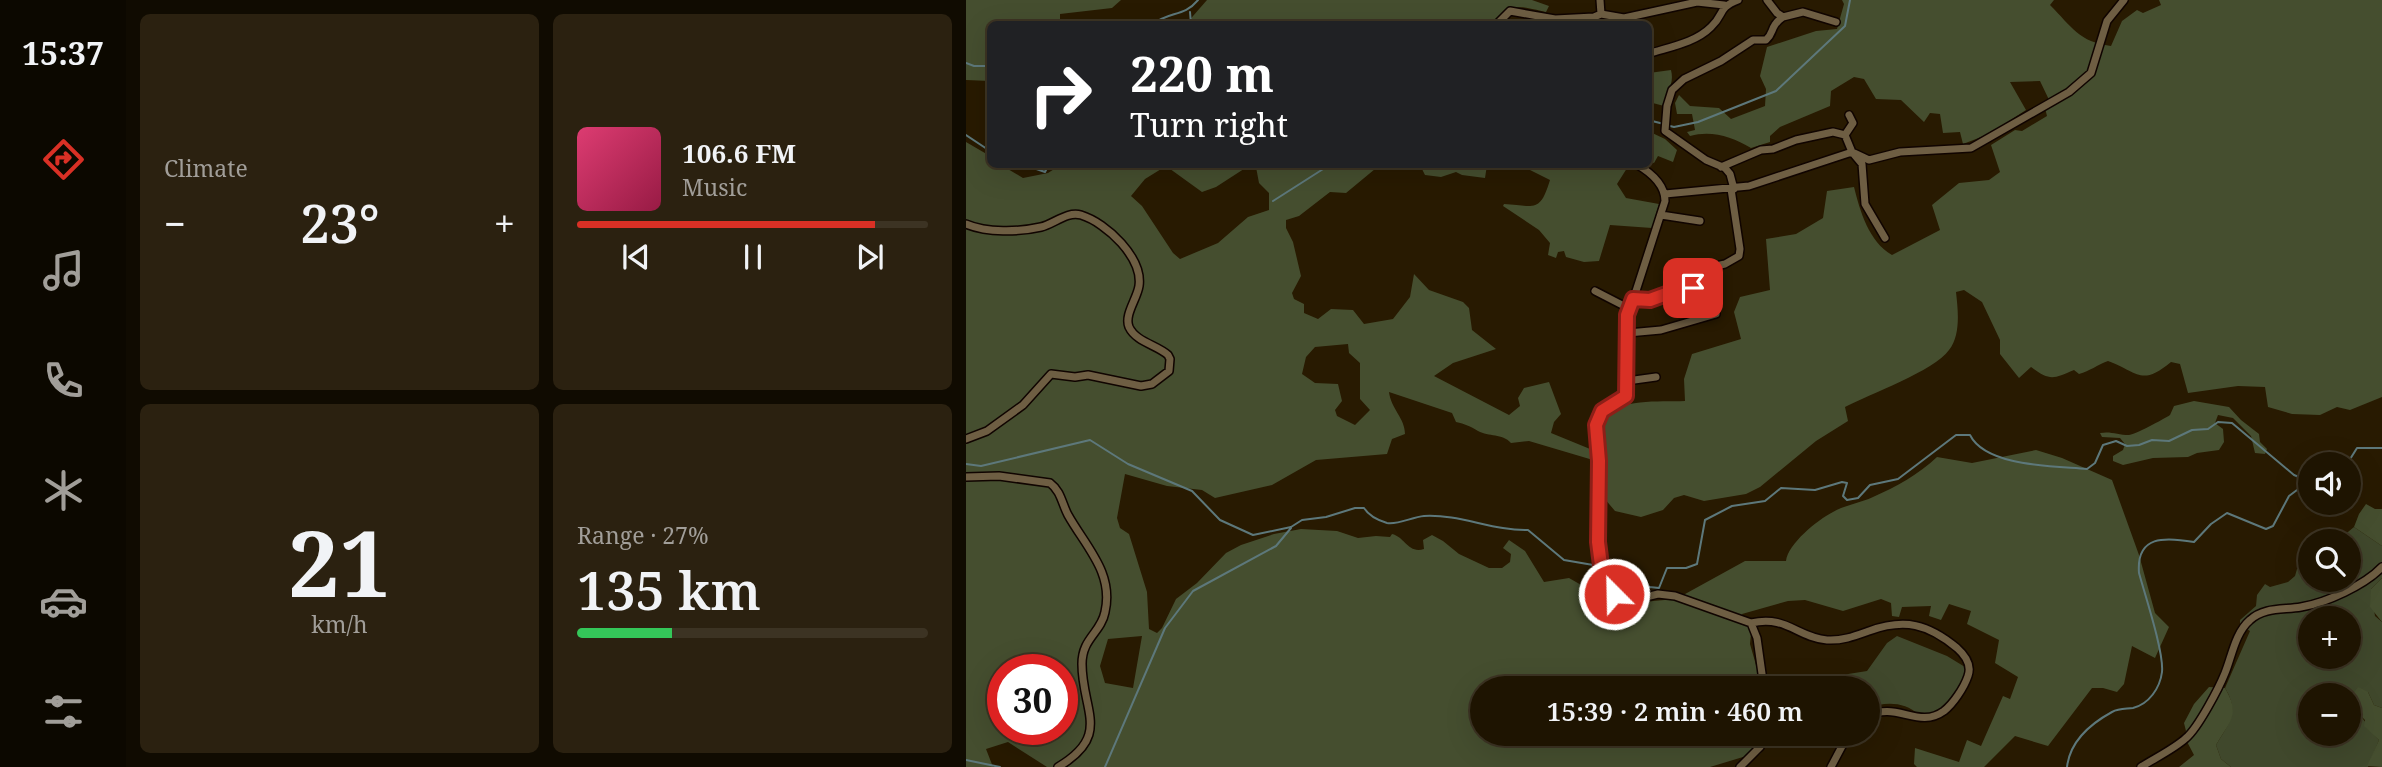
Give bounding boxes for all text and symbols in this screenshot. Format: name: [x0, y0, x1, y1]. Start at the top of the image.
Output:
text: 15:37: [22, 31, 104, 74]
text: 220 m: [1130, 40, 1274, 106]
icon: right: [1015, 49, 1106, 140]
text: Turn right: [1130, 103, 1288, 146]
icon: directions: [39, 135, 88, 184]
text: 106.6 FM: [682, 135, 796, 171]
text: Climate: [164, 152, 248, 184]
text: Music: [682, 171, 747, 203]
text: 23°: [300, 187, 380, 258]
text: −: [164, 197, 186, 249]
text: +: [494, 197, 515, 249]
icon: previous: [617, 238, 655, 276]
icon: pause: [734, 238, 772, 276]
icon: next: [851, 238, 889, 276]
icon: music: [39, 246, 88, 295]
pin: [1663, 258, 1723, 318]
icon: arrive: [1674, 269, 1712, 307]
icon: phone: [39, 356, 88, 405]
map controls: [2298, 452, 2361, 746]
button: sound: [2298, 452, 2361, 515]
icon: climate: [39, 466, 88, 515]
text: 21: [288, 500, 391, 624]
text: Range · 27%: [577, 519, 709, 551]
button: search: [2298, 529, 2361, 592]
text: 135 km: [577, 554, 761, 625]
position arrow: [1577, 557, 1651, 631]
icon: car: [39, 577, 88, 626]
button: +: [2298, 606, 2361, 669]
text: km/h: [311, 608, 368, 640]
speed limit sign: 30: [987, 654, 1078, 745]
button: −: [2298, 683, 2361, 746]
icon: filters: [39, 687, 88, 736]
text: 15:39 · 2 min · 460 m: [1547, 693, 1803, 729]

